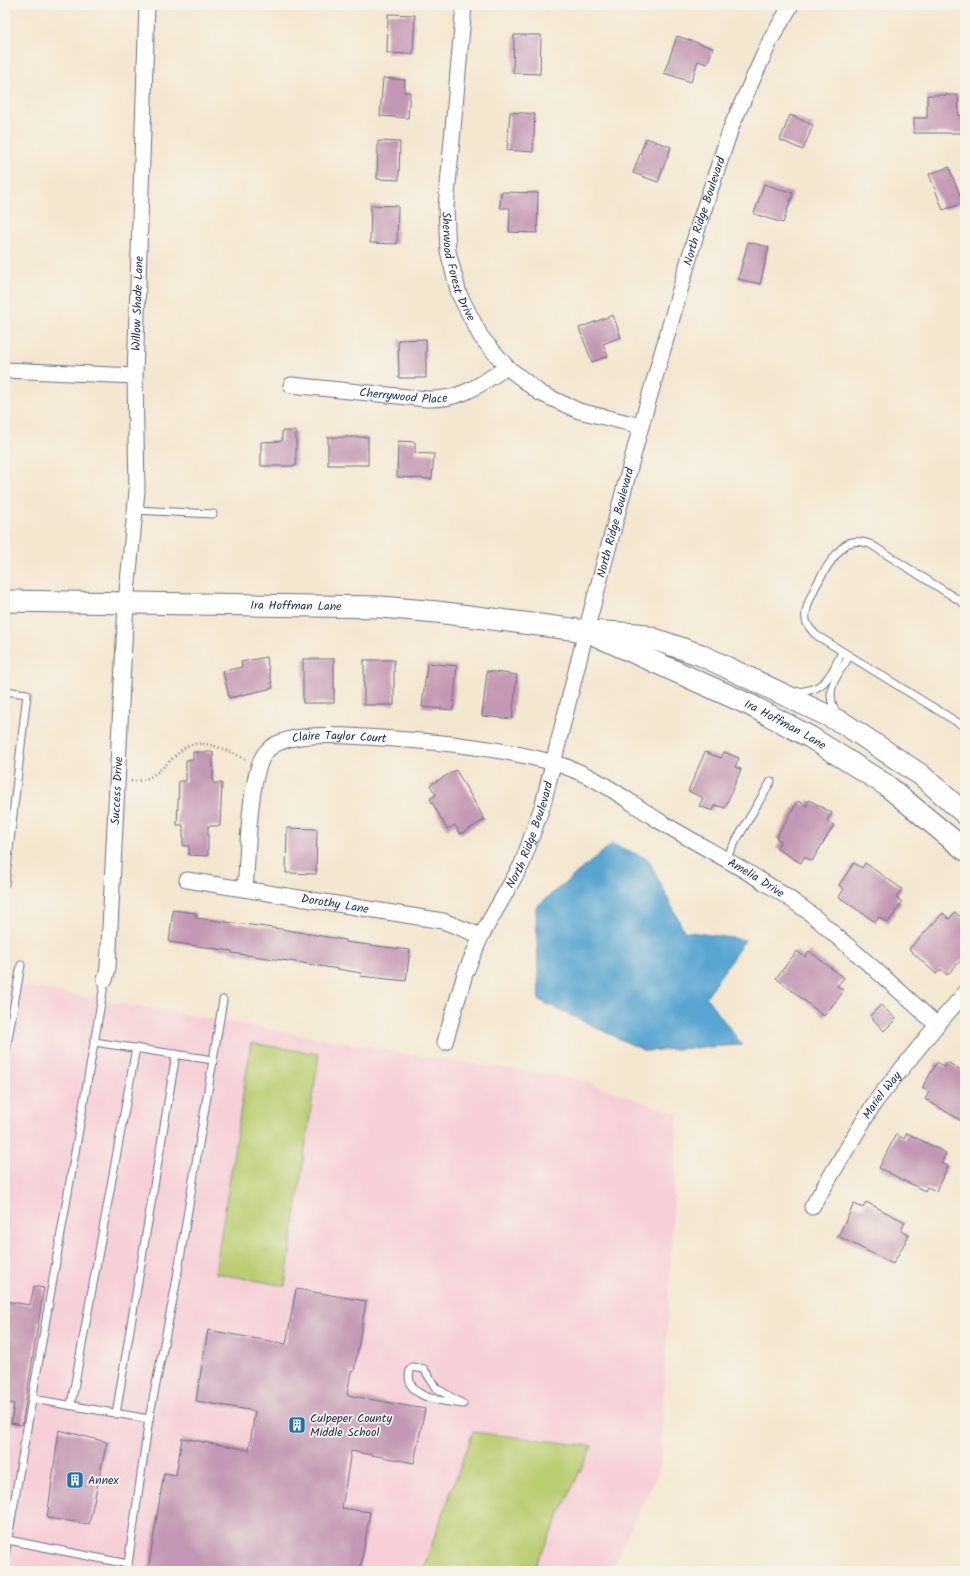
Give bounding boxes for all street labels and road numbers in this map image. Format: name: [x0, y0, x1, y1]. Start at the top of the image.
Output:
street label: North Ridge Boulevard: [678, 153, 731, 268]
street label: Sherwood Forest Drive: [437, 211, 481, 325]
street label: Willow Shade Lane: [126, 255, 148, 351]
street label: Cherrywood Place: [359, 383, 450, 409]
street label: North Ridge Boulevard: [591, 465, 639, 580]
street label: Ira Hoffman Lane: [250, 595, 342, 616]
street label: Ira Hoffman Lane: [741, 694, 831, 755]
street label: Claire Taylor Court: [290, 726, 387, 748]
street label: Success Drive: [106, 755, 128, 825]
street label: North Ridge Boulevard: [501, 778, 558, 892]
street label: Amelia Drive: [724, 853, 789, 903]
street label: Dorothy Lane: [300, 889, 371, 919]
street label: Mariel Way: [857, 1067, 906, 1123]

